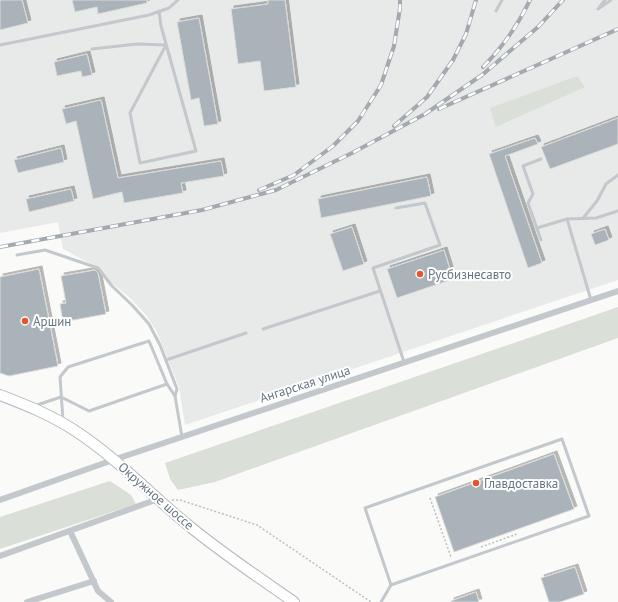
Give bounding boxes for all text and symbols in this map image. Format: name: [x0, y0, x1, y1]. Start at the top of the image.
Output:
place label: Русбизнесавто: [428, 266, 511, 283]
marker: Русбизнесавто: [415, 269, 425, 279]
place label: Аршин: [33, 313, 71, 330]
marker: Аршин: [20, 316, 30, 326]
street label: Ангарская улица: [258, 361, 352, 407]
street label: Окружное шоссе: [115, 458, 197, 534]
place label: Главдоставка: [484, 475, 558, 492]
marker: Главдоставка: [471, 478, 481, 488]

